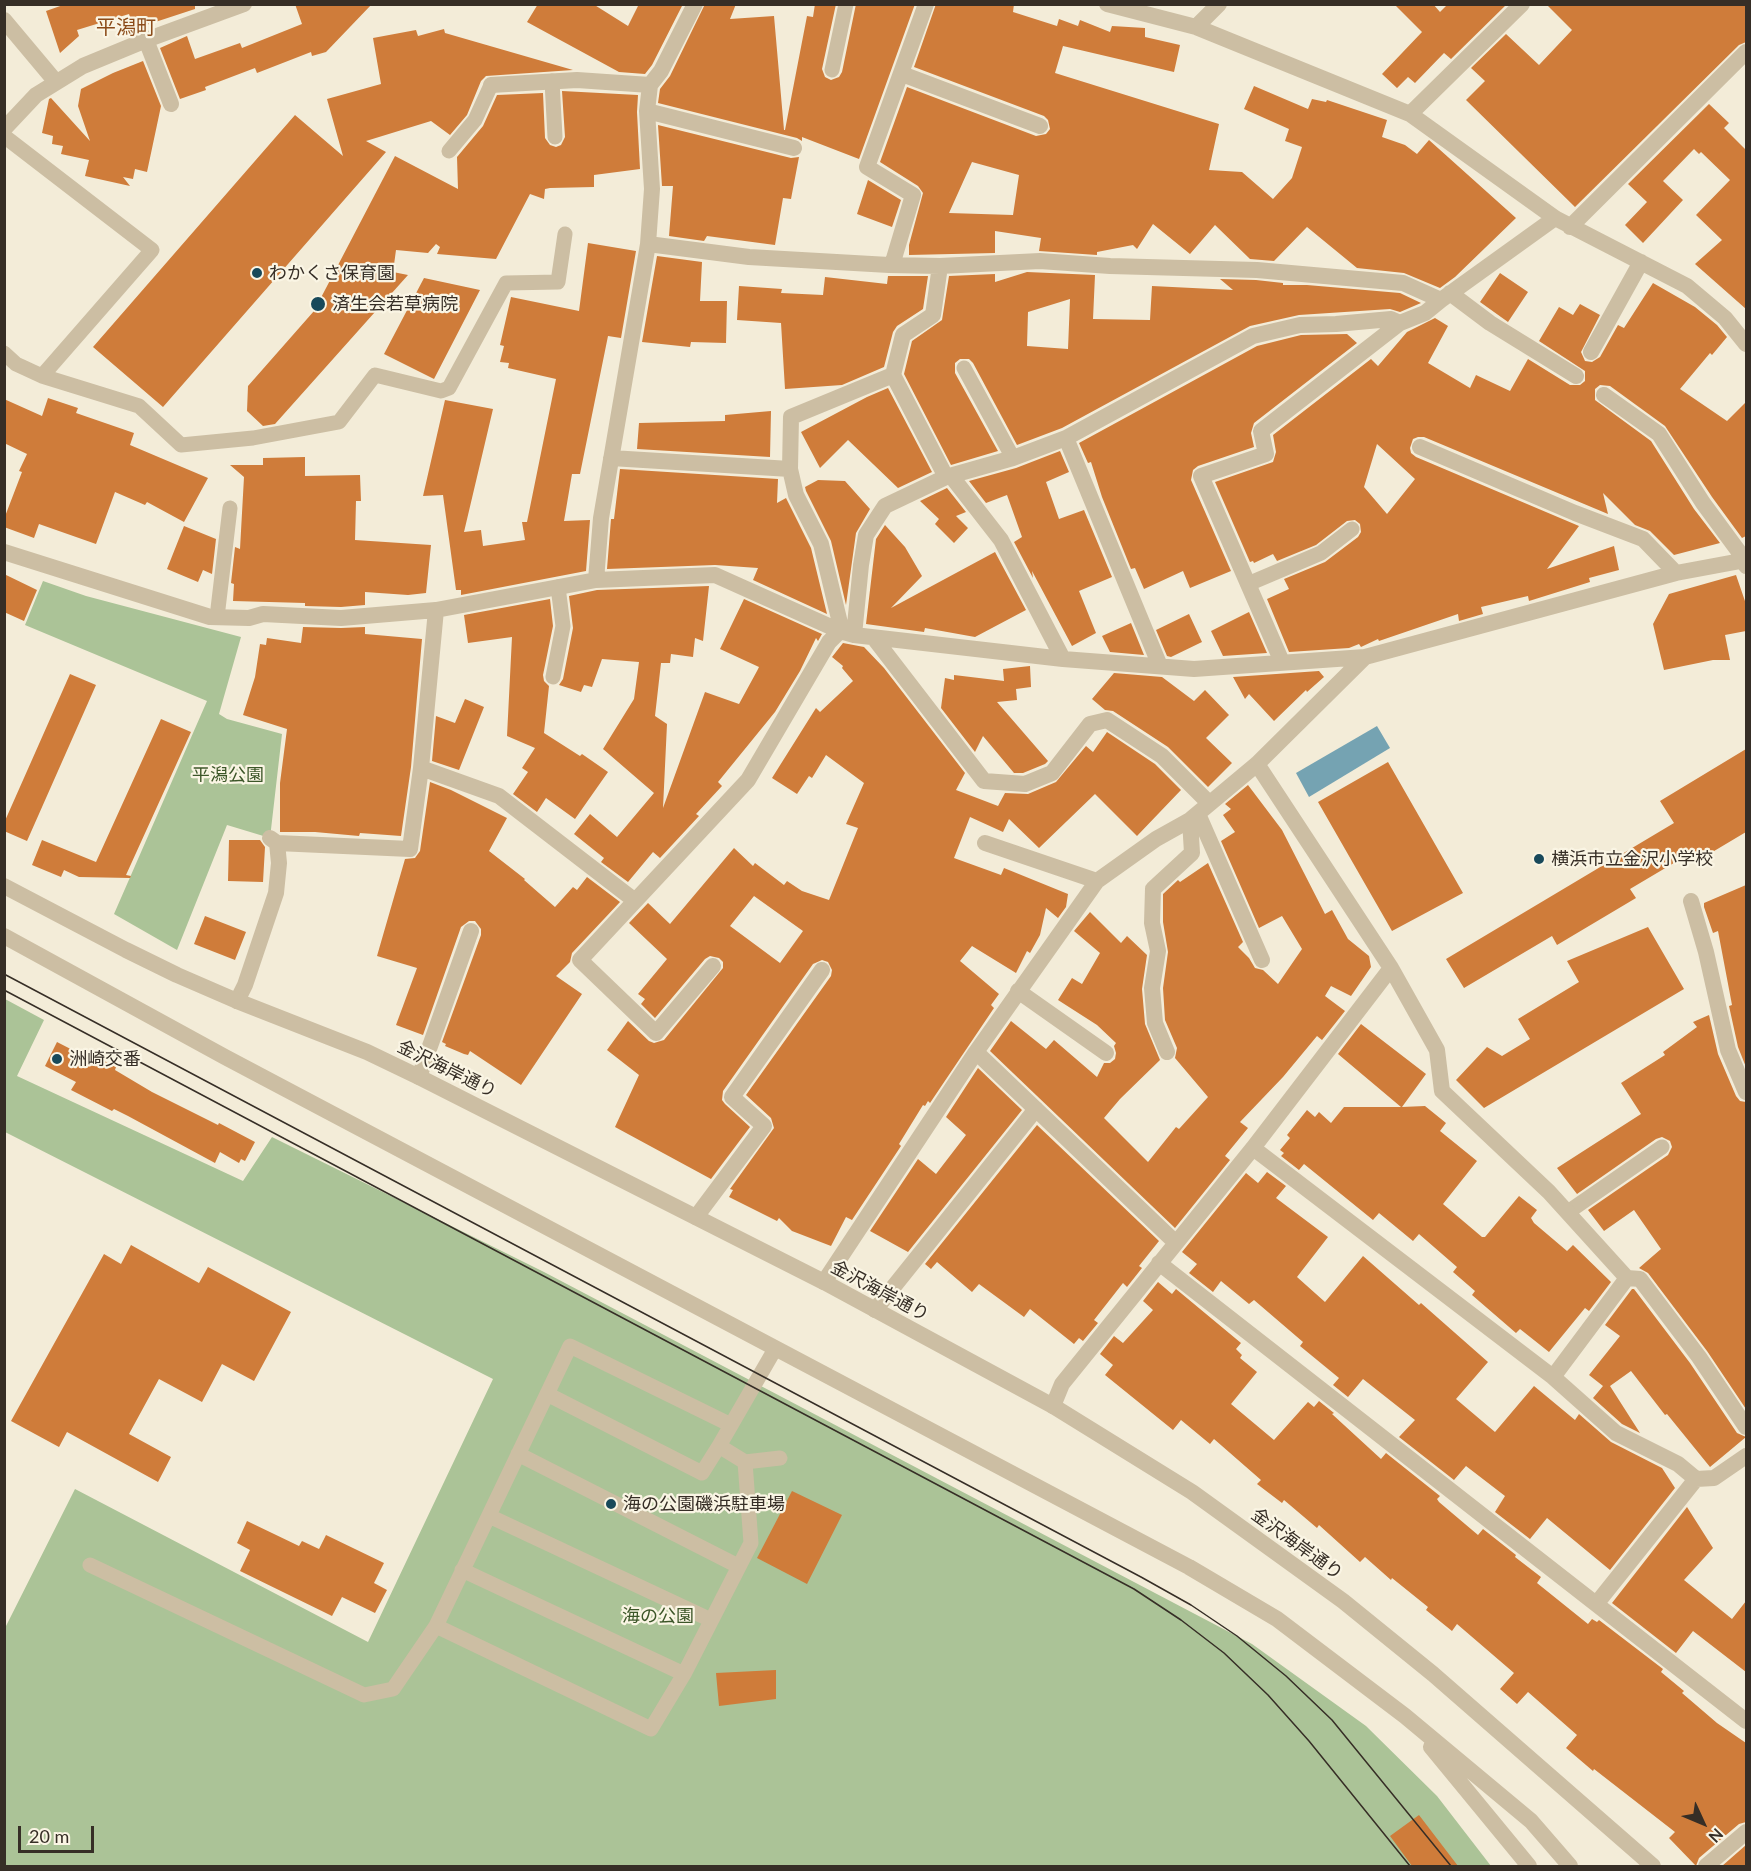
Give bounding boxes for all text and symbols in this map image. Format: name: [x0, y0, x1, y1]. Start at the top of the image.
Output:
district label: 平潟町: [96, 16, 156, 40]
place label: わかくさ保育園: [269, 262, 395, 284]
marker: わかくさ保育園: [250, 266, 264, 280]
place label: 済生会若草病院: [332, 293, 458, 315]
marker: 済生会若草病院: [309, 295, 327, 313]
park label: 平潟公園: [192, 764, 264, 786]
place label: 横浜市立金沢小学校: [1551, 848, 1713, 870]
marker: 横浜市立金沢小学校: [1532, 852, 1546, 866]
street label: 金沢海岸通り: [394, 1036, 500, 1102]
place label: 洲崎交番: [69, 1048, 141, 1070]
marker: 洲崎交番: [50, 1052, 64, 1066]
street label: 金沢海岸通り: [827, 1256, 933, 1326]
place label: 海の公園磯浜駐車場: [623, 1493, 785, 1515]
marker: 海の公園磯浜駐車場: [604, 1497, 618, 1511]
street label: 金沢海岸通り: [1247, 1504, 1347, 1584]
park label: 海の公園: [622, 1605, 694, 1627]
north arrow: [1673, 1793, 1733, 1853]
scale bar: [21, 1814, 98, 1852]
text: 20 m: [29, 1825, 69, 1847]
text: N: [1705, 1825, 1727, 1847]

